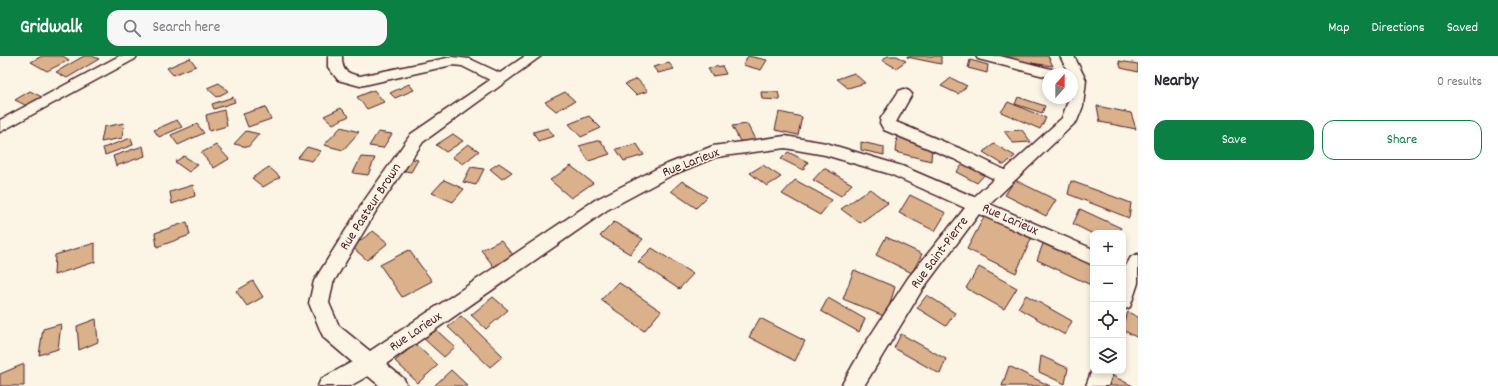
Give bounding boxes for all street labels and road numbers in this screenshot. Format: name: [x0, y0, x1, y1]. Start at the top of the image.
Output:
street label: Rue Larieux: [660, 143, 722, 183]
street label: Rue Pasteur Brown: [335, 159, 407, 255]
street label: Rue Larieux: [979, 199, 1041, 241]
street label: Rue Saint-Pierre: [906, 213, 974, 293]
street label: Rue Larieux: [386, 307, 446, 357]

